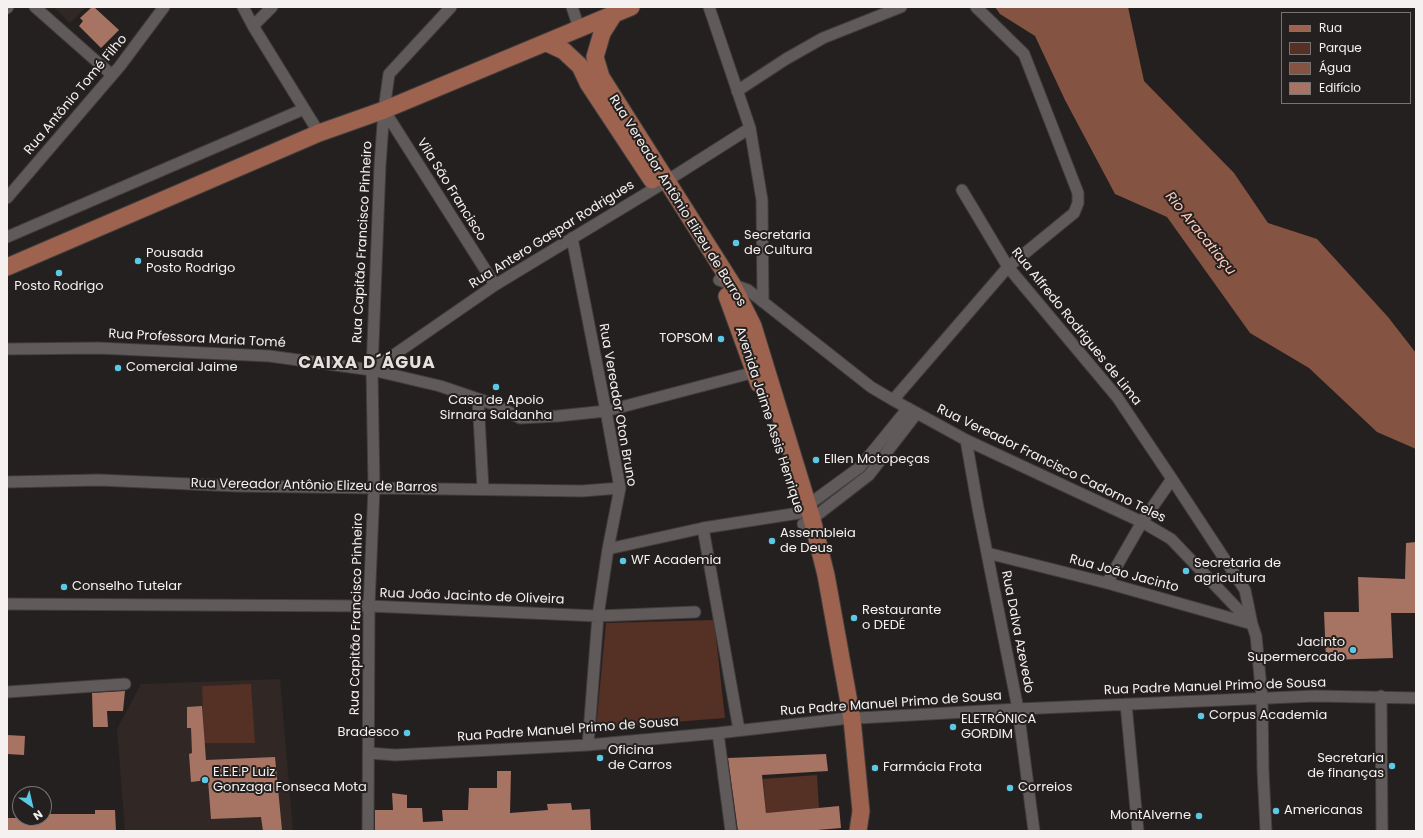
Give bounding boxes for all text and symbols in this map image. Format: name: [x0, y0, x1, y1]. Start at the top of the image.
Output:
legend: [1281, 12, 1411, 104]
text: Rua: [1319, 19, 1342, 36]
street label: Rua Antônio Tomé Filho: [21, 32, 131, 158]
text: Parque: [1319, 39, 1362, 56]
text: Água: [1319, 59, 1351, 76]
text: Edifício: [1319, 79, 1361, 96]
street label: Rua Vereador Antônio Elizeu de Barros: [605, 92, 749, 310]
street label: Vila São Francisco: [413, 136, 489, 244]
street label: Rua Capitão Francisco Pinheiro: [350, 140, 376, 344]
street label: Rua Antero Gaspar Rodrigues: [467, 178, 637, 292]
water label: Rio Aracatiaçu: [1161, 189, 1239, 279]
place label: Secretaria de Cultura: [744, 228, 813, 259]
marker: Secretaria de Cultura: [731, 238, 741, 248]
street label: Rua Alfredo Rodrigues de Lima: [1008, 245, 1144, 409]
place label: Pousada Posto Rodrigo: [146, 246, 235, 277]
marker: Pousada Posto Rodrigo: [133, 256, 143, 266]
marker: Posto Rodrigo: [54, 268, 64, 278]
place label: Posto Rodrigo: [14, 279, 104, 295]
street label: Rua Vereador Oton Bruno: [595, 322, 639, 488]
street label: Avenida Jaime Assis Henrique: [731, 325, 807, 515]
street label: Rua Professora Maria Tomé: [108, 327, 286, 351]
place label: TOPSOM: [659, 331, 713, 347]
marker: TOPSOM: [716, 334, 726, 344]
district label: CAIXA D´ÁGUA: [298, 354, 436, 374]
place label: Comercial Jaime: [126, 360, 238, 376]
marker: Comercial Jaime: [113, 363, 123, 373]
marker: Casa de Apoio Sirnara Saldanha: [491, 382, 501, 392]
place label: Casa de Apoio Sirnara Saldanha: [440, 393, 552, 424]
street label: Rua Vereador Francisco Cadorno Teles: [934, 402, 1168, 526]
place label: Ellen Motopeças: [824, 452, 930, 468]
marker: Ellen Motopeças: [811, 455, 821, 465]
street label: Rua Vereador Antônio Elizeu de Barros: [191, 476, 437, 496]
street label: Rua Capitão Francisco Pinheiro: [347, 513, 367, 715]
place label: Assembleia de Deus: [780, 526, 856, 557]
marker: Assembleia de Deus: [767, 536, 777, 546]
street label: Rua João Jacinto: [1068, 552, 1180, 596]
place label: WF Academia: [631, 553, 721, 569]
marker: WF Academia: [618, 556, 628, 566]
place label: Secretaria de agricultura: [1194, 556, 1281, 587]
marker: Secretaria de agricultura: [1181, 566, 1191, 576]
street label: Rua Dalva Azevedo: [997, 569, 1037, 695]
place label: Conselho Tutelar: [72, 579, 182, 595]
marker: Conselho Tutelar: [59, 582, 69, 592]
street label: Rua João Jacinto de Oliveira: [379, 586, 565, 608]
place label: Restaurante o DEDÉ: [862, 603, 941, 634]
marker: Restaurante o DEDÉ: [849, 613, 859, 623]
place label: Jacinto Supermercado: [1247, 635, 1345, 666]
marker: Jacinto Supermercado: [1348, 645, 1358, 655]
street label: Rua Padre Manuel Primo de Sousa: [1104, 675, 1326, 699]
street label: Rua Padre Manuel Primo de Sousa: [780, 688, 1002, 720]
place label: Corpus Academia: [1209, 708, 1327, 724]
marker: Corpus Academia: [1196, 711, 1206, 721]
place label: ELETRÔNICA GORDIM: [961, 712, 1036, 743]
street label: Rua Padre Manuel Primo de Sousa: [457, 714, 679, 746]
marker: ELETRÔNICA GORDIM: [948, 722, 958, 732]
place label: Bradesco: [338, 725, 399, 741]
marker: Bradesco: [402, 728, 412, 738]
place label: Oficina de Carros: [608, 743, 672, 774]
place label: Secretaria de finanças: [1307, 751, 1384, 782]
marker: Oficina de Carros: [595, 753, 605, 763]
place label: Farmácia Frota: [883, 760, 982, 776]
marker: Secretaria de finanças: [1387, 761, 1397, 771]
marker: Farmácia Frota: [870, 763, 880, 773]
place label: E.E.E.P Luiz Gonzaga Fonseca Mota: [213, 765, 367, 796]
marker: E.E.E.P Luiz Gonzaga Fonseca Mota: [200, 775, 210, 785]
place label: Correios: [1018, 780, 1072, 796]
marker: Correios: [1005, 783, 1015, 793]
north arrow: [12, 786, 52, 826]
place label: Americanas: [1284, 803, 1363, 819]
text: N: [30, 806, 46, 824]
marker: Americanas: [1271, 806, 1281, 816]
place label: MontAlverne: [1110, 808, 1191, 824]
marker: MontAlverne: [1194, 811, 1204, 821]

